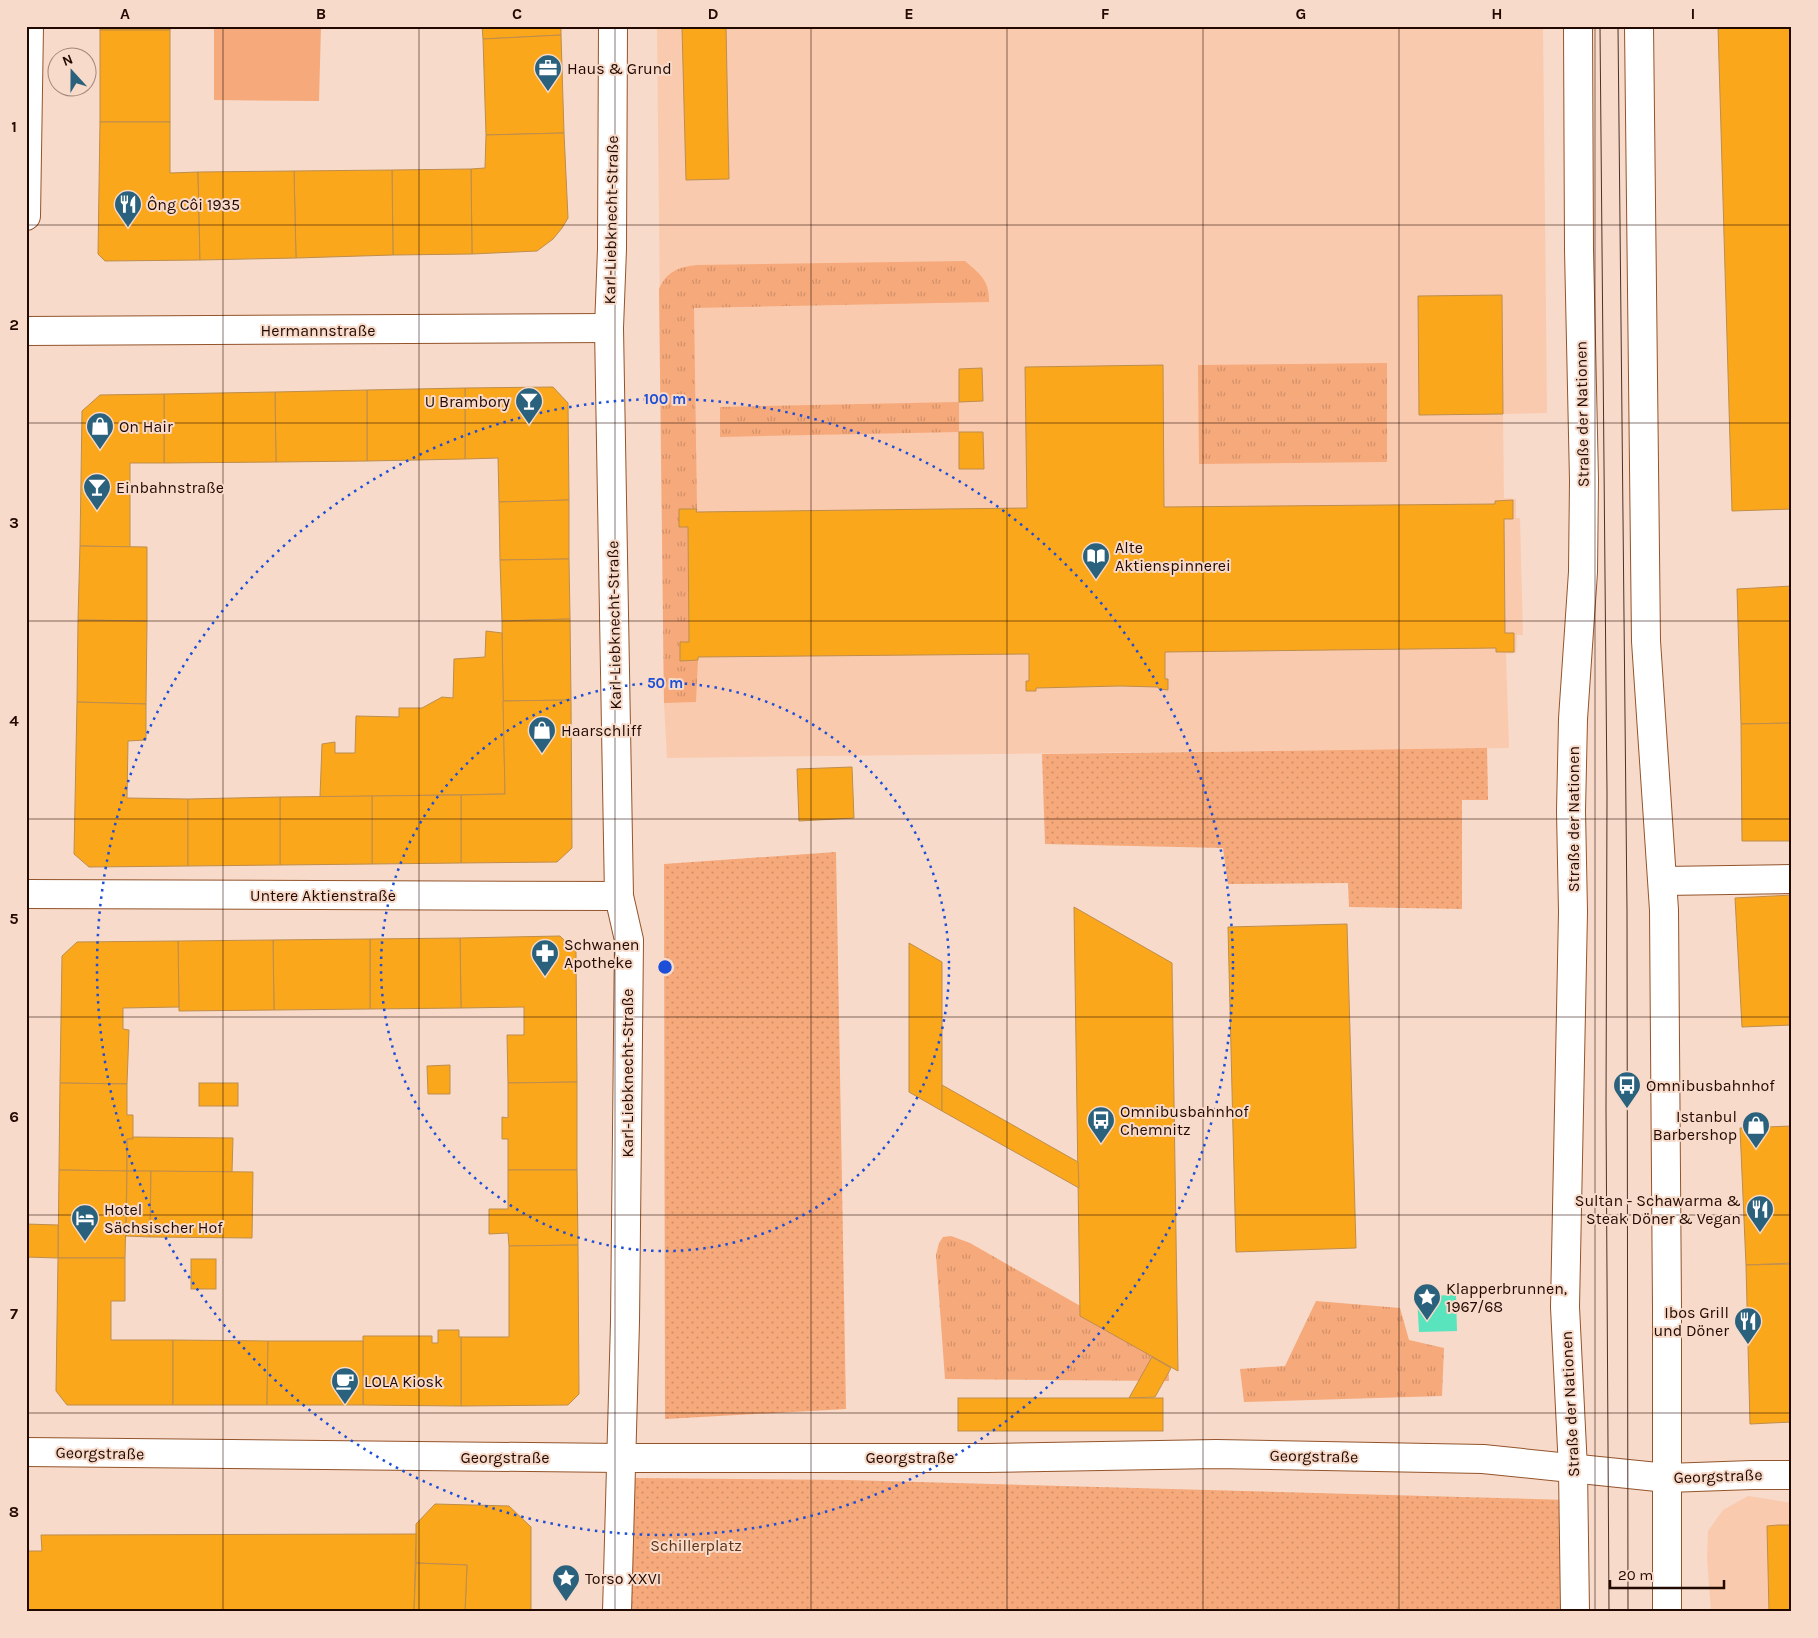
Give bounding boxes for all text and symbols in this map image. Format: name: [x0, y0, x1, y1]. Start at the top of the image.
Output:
text: A: [120, 4, 130, 23]
text: B: [316, 4, 326, 23]
text: C: [512, 4, 522, 23]
text: D: [708, 4, 719, 23]
text: E: [904, 4, 914, 23]
text: F: [1101, 4, 1110, 23]
text: G: [1296, 4, 1306, 23]
text: H: [1491, 4, 1503, 23]
text: I: [1691, 4, 1695, 23]
north arrow: [48, 48, 98, 98]
text: N: [60, 51, 75, 70]
office icon: Haus & Grund: [533, 53, 563, 92]
place label: Haus & Grund: [567, 59, 672, 78]
text: 1: [11, 117, 17, 136]
street label: Karl-Liebknecht-Straße: [600, 135, 622, 305]
restaurant icon: Ông Côi 1935: [113, 189, 143, 228]
place label: Ông Côi 1935: [147, 195, 240, 214]
text: 2: [9, 315, 19, 334]
street label: Hermannstraße: [261, 321, 375, 340]
street label: Straße der Nationen: [1571, 341, 1593, 487]
bar icon: U Brambory: [514, 386, 544, 425]
text: 100 m: [644, 390, 686, 408]
place label: U Brambory: [425, 392, 511, 411]
shop icon: On Hair: [85, 411, 115, 450]
place label: On Hair: [119, 417, 173, 436]
bar icon: Einbahnstraße: [82, 472, 112, 511]
place label: Einbahnstraße: [116, 478, 224, 497]
text: 3: [9, 513, 19, 532]
place label: Alte Aktienspinnerei: [1115, 538, 1231, 575]
street label: Karl-Liebknecht-Straße: [603, 540, 625, 710]
library icon: Alte Aktienspinnerei: [1081, 541, 1111, 580]
text: 50 m: [647, 674, 683, 692]
text: 4: [9, 711, 19, 730]
shop icon: Haarschliff: [527, 715, 557, 754]
place label: Haarschliff: [561, 721, 642, 740]
street label: Straße der Nationen: [1564, 746, 1583, 892]
street label: Untere Aktienstraße: [250, 886, 396, 905]
text: 5: [9, 909, 19, 928]
place label: Schwanen Apotheke: [564, 935, 640, 972]
pharmacy icon: Schwanen Apotheke: [530, 938, 560, 977]
centre of rings: [656, 958, 674, 976]
street label: Karl-Liebknecht-Straße: [618, 989, 637, 1158]
bus stop icon: Omnibusbahnhof: [1612, 1070, 1642, 1109]
place label: Omnibusbahnhof: [1646, 1076, 1775, 1095]
place label: Omnibusbahnhof Chemnitz: [1120, 1102, 1249, 1139]
bus stop icon: Omnibusbahnhof Chemnitz: [1086, 1105, 1116, 1144]
text: 6: [9, 1107, 19, 1126]
place label: Istanbul Barbershop: [1653, 1107, 1737, 1144]
shop icon: Istanbul Barbershop: [1741, 1110, 1771, 1149]
place label: Sultan - Schawarma & Steak Döner & Vegan: [1575, 1191, 1741, 1228]
restaurant icon: Sultan - Schawarma & Steak Döner & Vegan: [1745, 1194, 1775, 1233]
place label: Hotel Sächsischer Hof: [104, 1200, 223, 1237]
hotel icon: Hotel Sächsischer Hof: [70, 1203, 100, 1242]
place label: Klapperbrunnen, 1967/68: [1446, 1279, 1567, 1316]
place icon: Klapperbrunnen, 1967/68: [1412, 1282, 1442, 1321]
place label: Ibos Grill und Döner: [1653, 1303, 1729, 1340]
text: 7: [10, 1304, 18, 1323]
restaurant icon: Ibos Grill und Döner: [1733, 1306, 1763, 1345]
street label: Straße der Nationen: [1557, 1331, 1583, 1477]
cafe icon: LOLA Kiosk: [330, 1366, 360, 1405]
place label: LOLA Kiosk: [364, 1372, 443, 1391]
street label: Georgstraße: [55, 1443, 145, 1463]
street label: Georgstraße: [1269, 1446, 1359, 1466]
street label: Georgstraße: [461, 1448, 549, 1467]
street label: Georgstraße: [866, 1448, 954, 1467]
street label: Georgstraße: [1673, 1465, 1763, 1487]
text: 8: [9, 1502, 19, 1521]
park label: Schillerplatz: [650, 1536, 742, 1555]
scale bar: [1610, 1558, 1724, 1590]
place icon: Torso XXVI: [551, 1563, 581, 1602]
text: 20 m: [1618, 1566, 1653, 1584]
place label: Torso XXVI: [585, 1569, 661, 1588]

